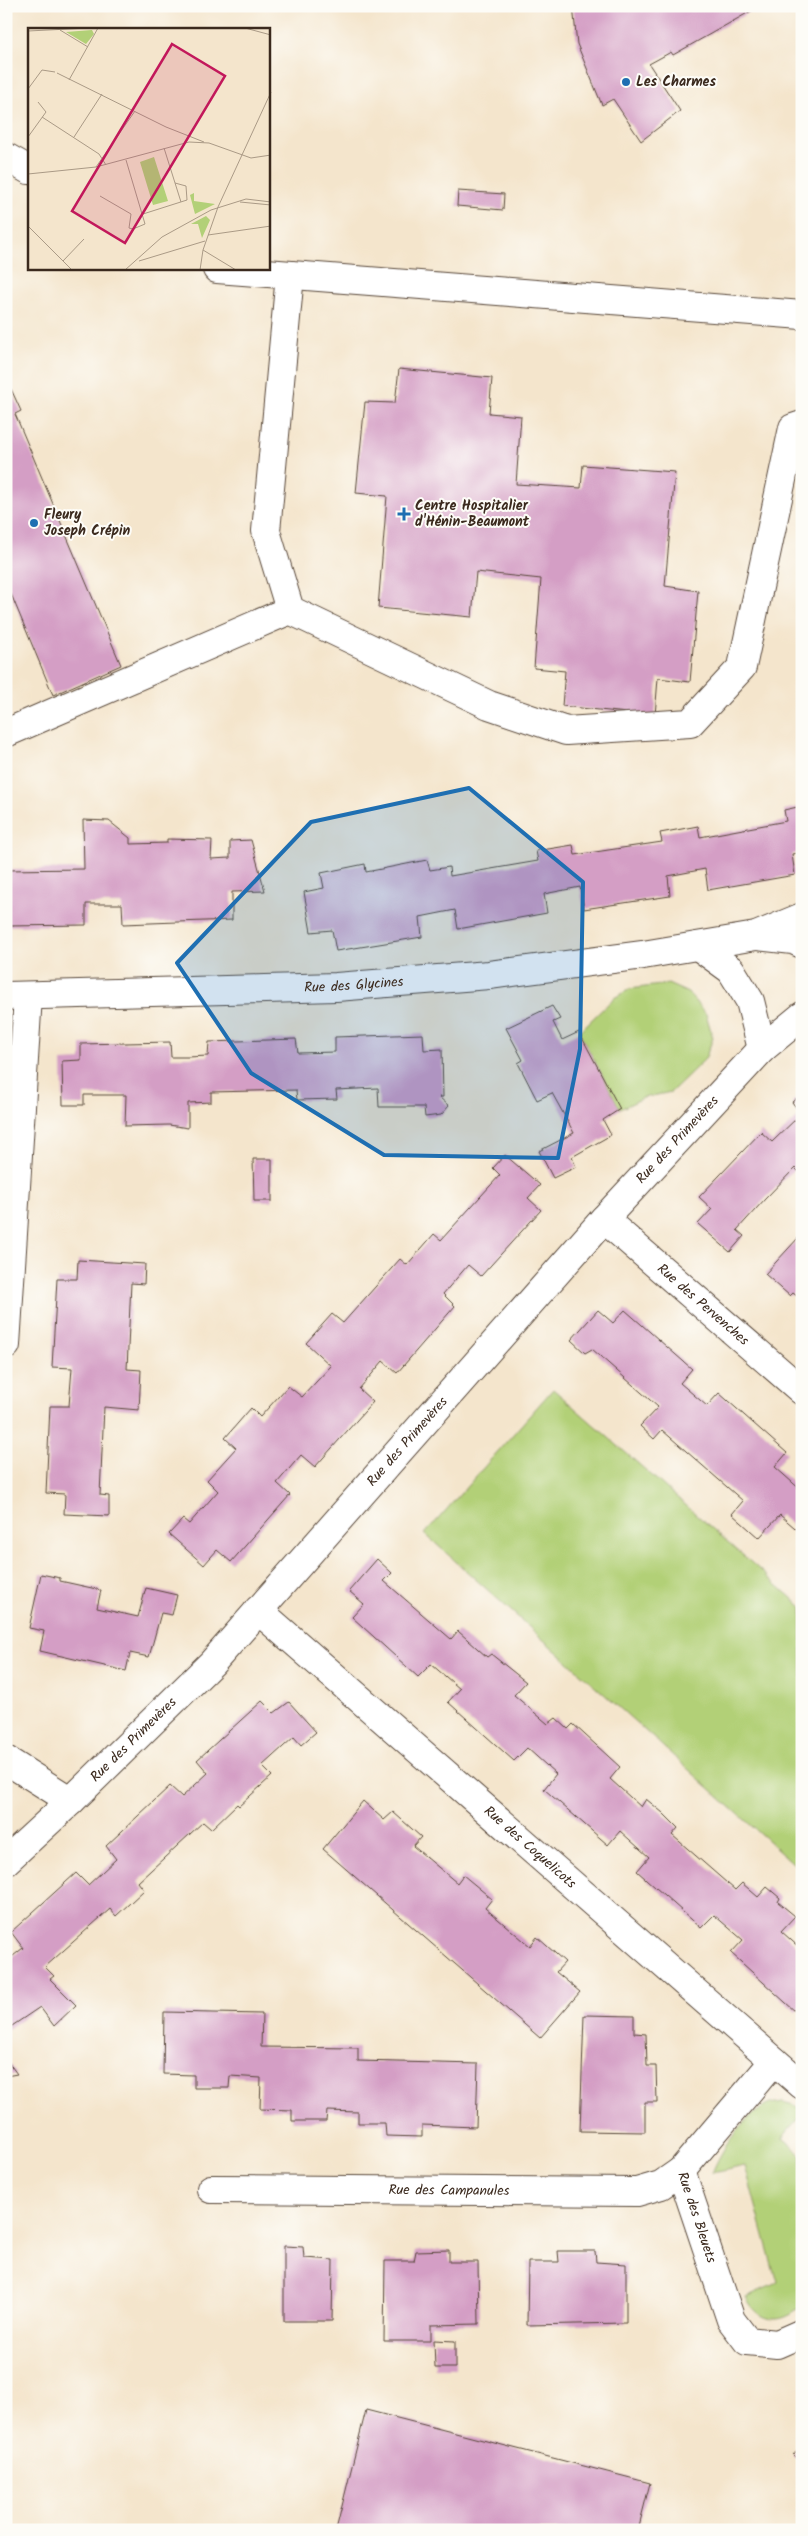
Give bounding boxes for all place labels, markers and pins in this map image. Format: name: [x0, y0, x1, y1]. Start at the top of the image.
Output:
place label: Les Charmes: [636, 71, 716, 93]
marker: Les Charmes: [620, 76, 632, 88]
place label: Centre Hospitalier d'Hénin-Beaumont: [415, 495, 530, 533]
place label: Fleury Joseph Crépin: [44, 504, 131, 542]
marker: Centre Hospitalier d'Hénin-Beaumont: [397, 507, 411, 521]
marker: Fleury Joseph Crépin: [28, 517, 40, 529]

